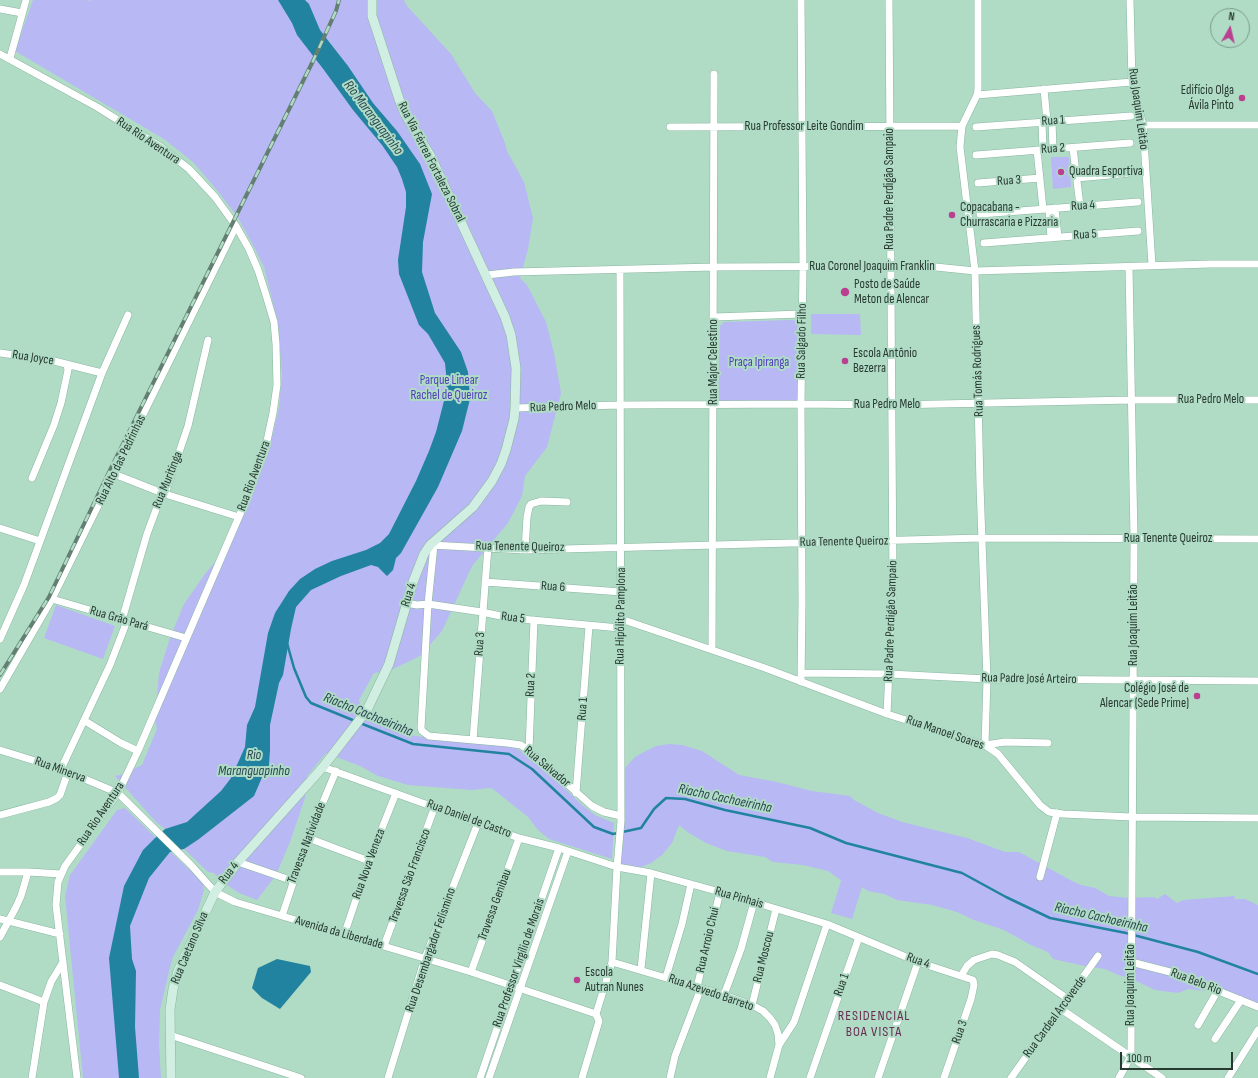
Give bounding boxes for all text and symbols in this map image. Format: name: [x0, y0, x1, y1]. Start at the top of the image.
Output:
north arrow: [1210, 8, 1250, 48]
text: N: [1228, 10, 1235, 23]
street label: Rua Joaquim Leitão: [1125, 67, 1151, 151]
water label: Rio Maranguapinho: [340, 78, 406, 158]
place label: Edifício Olga Ávila Pinto: [1181, 83, 1234, 114]
marker: Edifício Olga Ávila Pinto: [1237, 93, 1247, 103]
street label: Rua Via Férrea Fortaleza Sobral: [394, 99, 468, 225]
street label: Rua 1: [1041, 112, 1065, 130]
street label: Rua Rio Aventura: [113, 114, 183, 168]
street label: Rua Professor Leite Gondim: [744, 119, 864, 135]
street label: Rua Padre Perdigão Sampaio: [882, 128, 898, 250]
street label: Rua 2: [1041, 140, 1065, 158]
place label: Quadra Esportiva: [1069, 164, 1143, 180]
marker: Quadra Esportiva: [1056, 167, 1066, 177]
street label: Rua 3: [997, 172, 1021, 190]
street label: Rua 4: [1071, 197, 1095, 215]
place label: Copacabana - Churrascaria e Pizzaria: [960, 200, 1058, 231]
marker: Copacabana - Churrascaria e Pizzaria: [947, 210, 957, 220]
street label: Rua 5: [1073, 226, 1097, 244]
street label: Rua Coronel Joaquim Franklin: [809, 259, 935, 275]
place label: Posto de Saúde Meton de Alencar: [854, 277, 929, 308]
marker: Posto de Saúde Meton de Alencar: [839, 286, 851, 298]
street label: Rua Salgado Filho: [794, 303, 810, 379]
street label: Rua Major Celestino: [706, 319, 722, 405]
street label: Rua Tomás Rodrigues: [969, 325, 987, 417]
place label: Escola Antônio Bezerra: [853, 346, 917, 377]
street label: Rua Joyce: [11, 347, 55, 369]
park label: Praça Ipiranga: [729, 355, 789, 371]
marker: Escola Antônio Bezerra: [840, 356, 850, 366]
park label: Parque Linear Rachel de Queiroz: [411, 373, 487, 404]
street label: Rua Pedro Melo: [1178, 392, 1244, 408]
street label: Rua Pedro Melo: [854, 397, 920, 413]
street label: Rua Pedro Melo: [530, 398, 596, 416]
street label: Rua Alto das Pedrinhas: [92, 412, 150, 508]
street label: Rua Rio Aventura: [234, 439, 274, 513]
street label: Rua Muritinga: [150, 449, 186, 511]
street label: Rua Tenente Queiroz: [1124, 531, 1212, 547]
street label: Rua Tenente Queiroz: [800, 533, 888, 551]
street label: Rua Tenente Queiroz: [476, 538, 564, 556]
street label: Rua Padre Perdigão Sampaio: [881, 560, 901, 682]
street label: Rua Hipólito Pamplona: [612, 567, 630, 665]
street label: Rua 6: [540, 578, 566, 596]
street label: Rua 4: [398, 581, 420, 609]
street label: Rua Joaquim Leitão: [1126, 584, 1142, 666]
street label: Rua Grão Pará: [88, 603, 150, 635]
street label: Rua 5: [500, 609, 526, 627]
street label: Rua 3: [471, 632, 489, 656]
street label: Rua Padre José Arteiro: [981, 670, 1077, 688]
street label: Rua 2: [523, 673, 539, 697]
place label: Colégio José de Alencar (Sede Prime): [1100, 681, 1189, 712]
water label: Riacho Cachoeirinha: [321, 689, 415, 741]
marker: Colégio José de Alencar (Sede Prime): [1192, 691, 1202, 701]
street label: Rua 1: [574, 697, 592, 721]
street label: Rua Manoel Soares: [904, 712, 986, 754]
street label: Rua Salvador: [521, 743, 573, 791]
water label: Rio Maranguapinho: [218, 747, 290, 780]
street label: Rua Minerva: [32, 754, 88, 786]
street label: Rua Rio Aventura: [74, 779, 128, 849]
water label: Riacho Cachoeirinha: [677, 781, 773, 817]
street label: Rua Daniel de Castro: [425, 796, 513, 842]
street label: Travessa Natividade: [284, 800, 330, 886]
street label: Rua Nova Veneza: [349, 827, 389, 901]
street label: Travessa São Francisco: [386, 827, 434, 925]
street label: Rua 4: [215, 859, 243, 887]
street label: Travessa Genibau: [475, 867, 515, 943]
street label: Rua Pinhais: [713, 884, 765, 912]
street label: Rua Desembargador Felismino: [402, 886, 460, 1014]
street label: Rua Professor Virgílio de Morais: [490, 897, 548, 1029]
water label: Riacho Cachoeirinha: [1053, 899, 1149, 937]
street label: Rua Arroio Chuí: [693, 906, 723, 974]
street label: Rua Caetano Silva: [168, 910, 212, 986]
street label: Avenida da Liberdade: [293, 913, 385, 953]
street label: Rua Moscou: [750, 930, 778, 984]
street label: Rua Joaquim Leitão: [1123, 944, 1139, 1026]
street label: Rua 4: [904, 950, 932, 972]
place label: Escola Autran Nunes: [585, 965, 644, 996]
street label: Rua Belo Rio: [1168, 965, 1224, 999]
street label: Rua Azevedo Barreto: [666, 971, 756, 1015]
street label: Rua 1: [831, 972, 853, 998]
street label: Rua Cardeal Arcoverde: [1020, 973, 1090, 1061]
marker: Escola Autran Nunes: [572, 975, 582, 985]
district label: RESIDENCIAL BOA VISTA: [838, 1008, 910, 1040]
street label: Rua 3: [949, 1018, 971, 1046]
scale bar: [1122, 1044, 1235, 1070]
text: 100 m: [1127, 1051, 1152, 1066]

